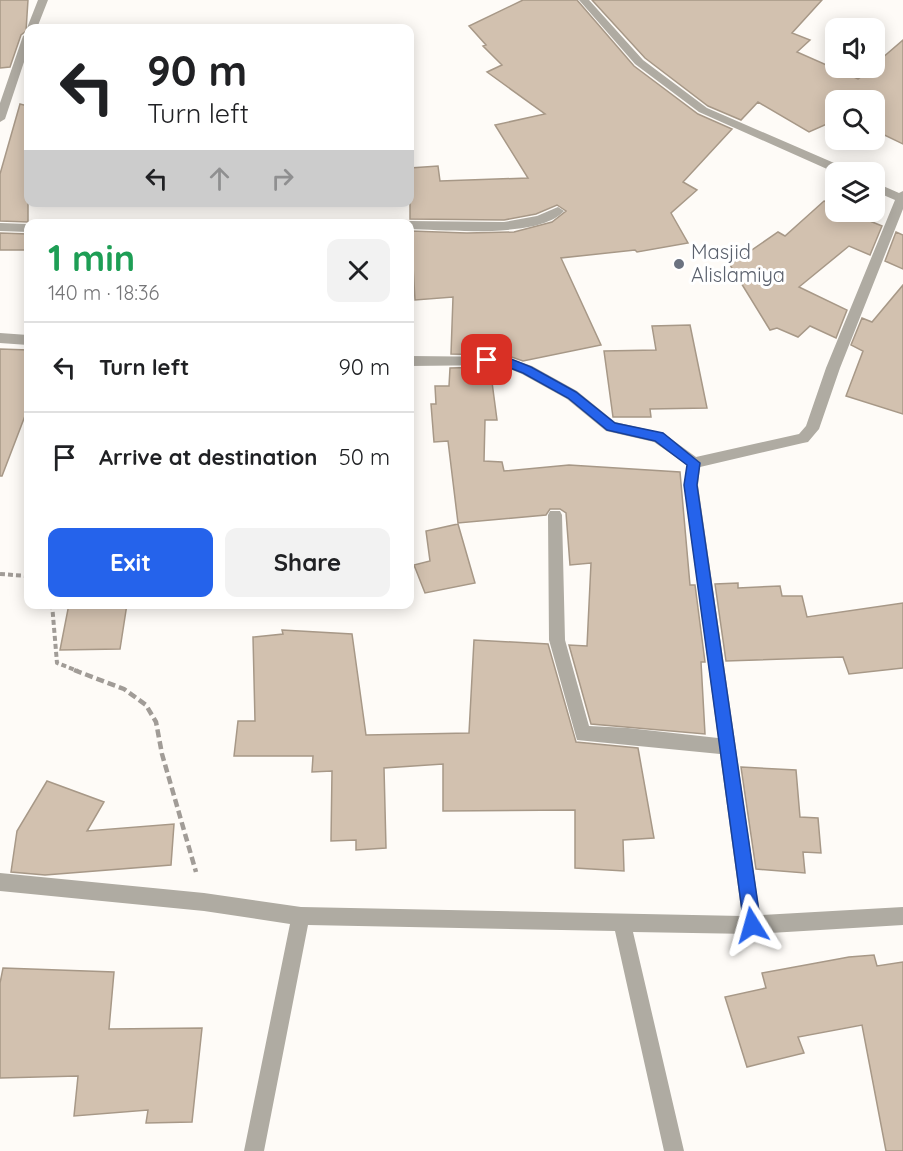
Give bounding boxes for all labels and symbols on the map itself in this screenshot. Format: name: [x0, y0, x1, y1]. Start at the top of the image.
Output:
place label: Masjid Alislamiya: [691, 239, 785, 287]
marker: Masjid Alislamiya: [672, 257, 686, 271]
pin: [461, 334, 512, 385]
position arrow: [720, 893, 784, 957]

